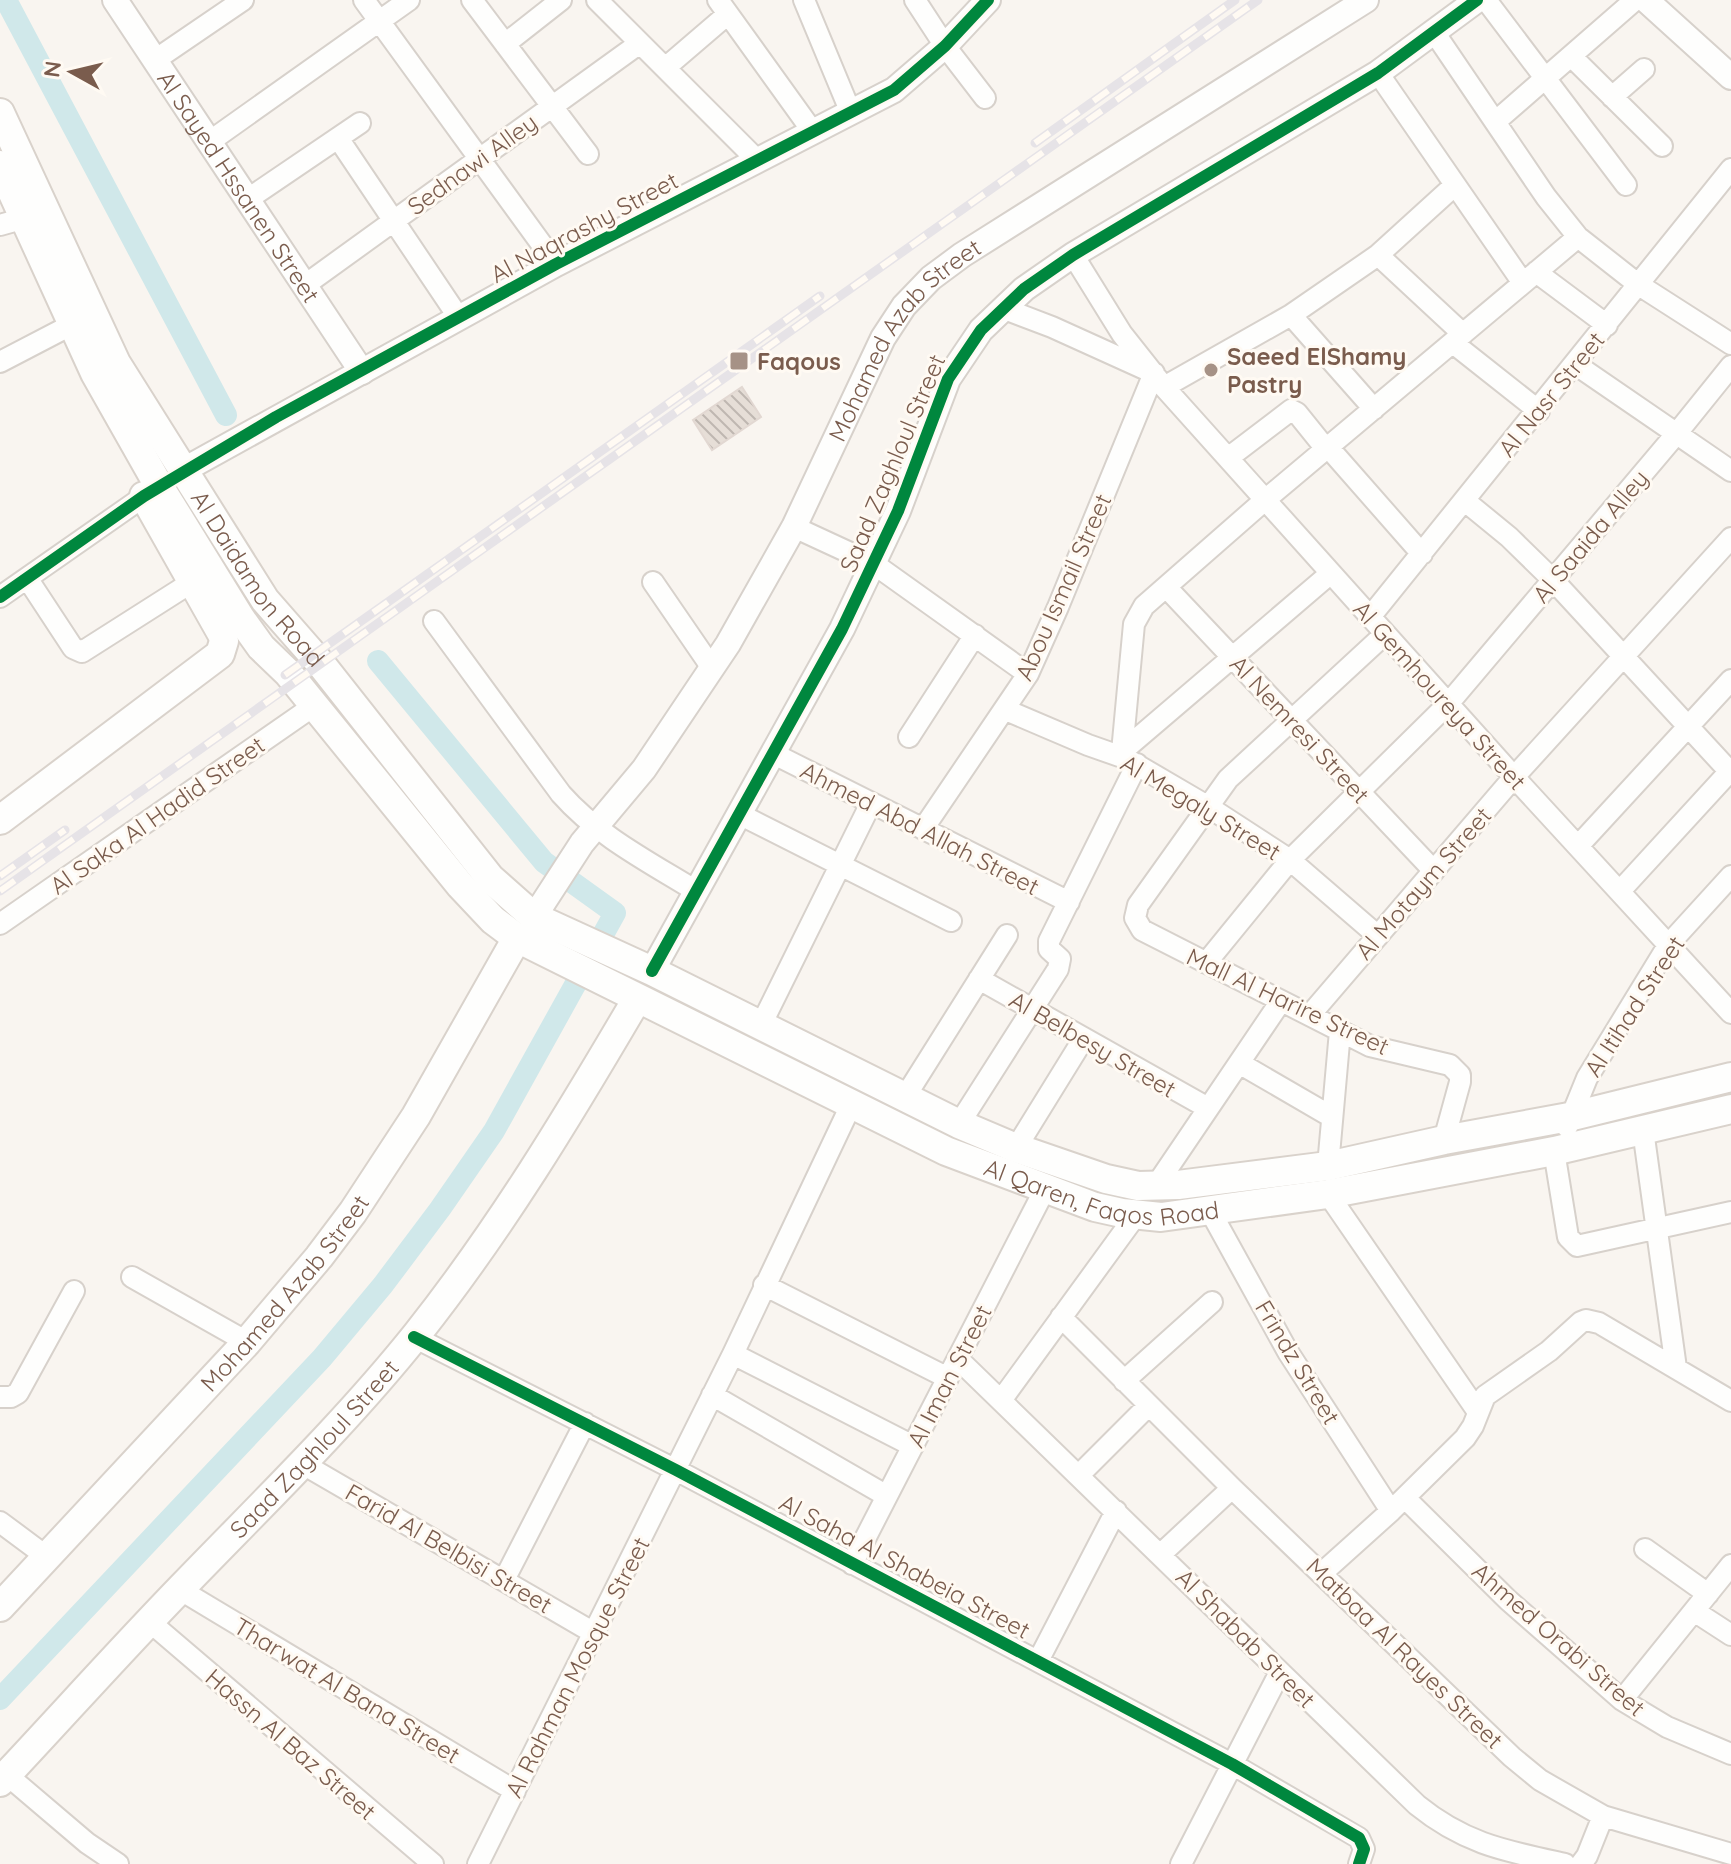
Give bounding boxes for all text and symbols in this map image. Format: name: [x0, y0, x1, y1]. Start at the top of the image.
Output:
north arrow: [32, 32, 112, 112]
text: N: [37, 59, 67, 79]
street label: Al Sayed Hssanen Street: [151, 65, 327, 308]
street label: Sednawi Alley: [401, 107, 543, 221]
street label: Al Naqrashy Street: [485, 165, 683, 289]
street label: Mohamed Azab Street: [822, 232, 986, 446]
street label: Al Nasr Street: [1491, 325, 1611, 463]
place label: Saeed ElShamy Pastry: [1227, 341, 1406, 399]
place label: Faqous: [757, 346, 841, 376]
marker: Faqous: [728, 350, 750, 372]
street label: Saad Zaghloul Street: [833, 350, 951, 576]
marker: Saeed ElShamy Pastry: [1202, 361, 1220, 379]
street label: Al Saaida Alley: [1526, 463, 1654, 609]
street label: Al Daidamon Road: [185, 485, 331, 673]
street label: Abou Ismail Street: [1008, 489, 1118, 685]
street label: Al Gemhoureya Street: [1347, 594, 1533, 796]
street label: Al Nemresi Street: [1224, 649, 1376, 809]
street label: Al Saka Al Hadid Street: [44, 730, 270, 900]
street label: Al Megaly Street: [1116, 747, 1286, 867]
street label: Ahmed Abd Allah Street: [796, 755, 1044, 901]
street label: Al Motaym Street: [1349, 801, 1497, 965]
street label: Al Itihad Street: [1577, 930, 1691, 1082]
street label: Mall Al Harire Street: [1182, 941, 1394, 1061]
street label: Al Belbesy Street: [1004, 984, 1182, 1104]
street label: Al Qaren, Faqos Road: [980, 1152, 1221, 1232]
street label: Mohamed Azab Street: [194, 1189, 375, 1398]
street label: Frindz Street: [1249, 1294, 1347, 1430]
street label: Al Iman Street: [900, 1300, 998, 1452]
street label: Saad Zaghloul Street: [223, 1353, 405, 1544]
street label: Farid Al Belbisi Street: [340, 1477, 558, 1619]
street label: Al Saha Al Shabeia Street: [775, 1487, 1035, 1645]
street label: Al Rahman Mosque Street: [498, 1532, 656, 1802]
street label: Matbaa Al Rayes Street: [1300, 1551, 1510, 1755]
street label: Ahmed Orabi Street: [1466, 1556, 1652, 1722]
street label: Al Shabab Street: [1170, 1562, 1322, 1714]
street label: Tharwat Al Bana Street: [228, 1610, 466, 1770]
street label: Hassn Al Baz Street: [200, 1662, 382, 1826]

